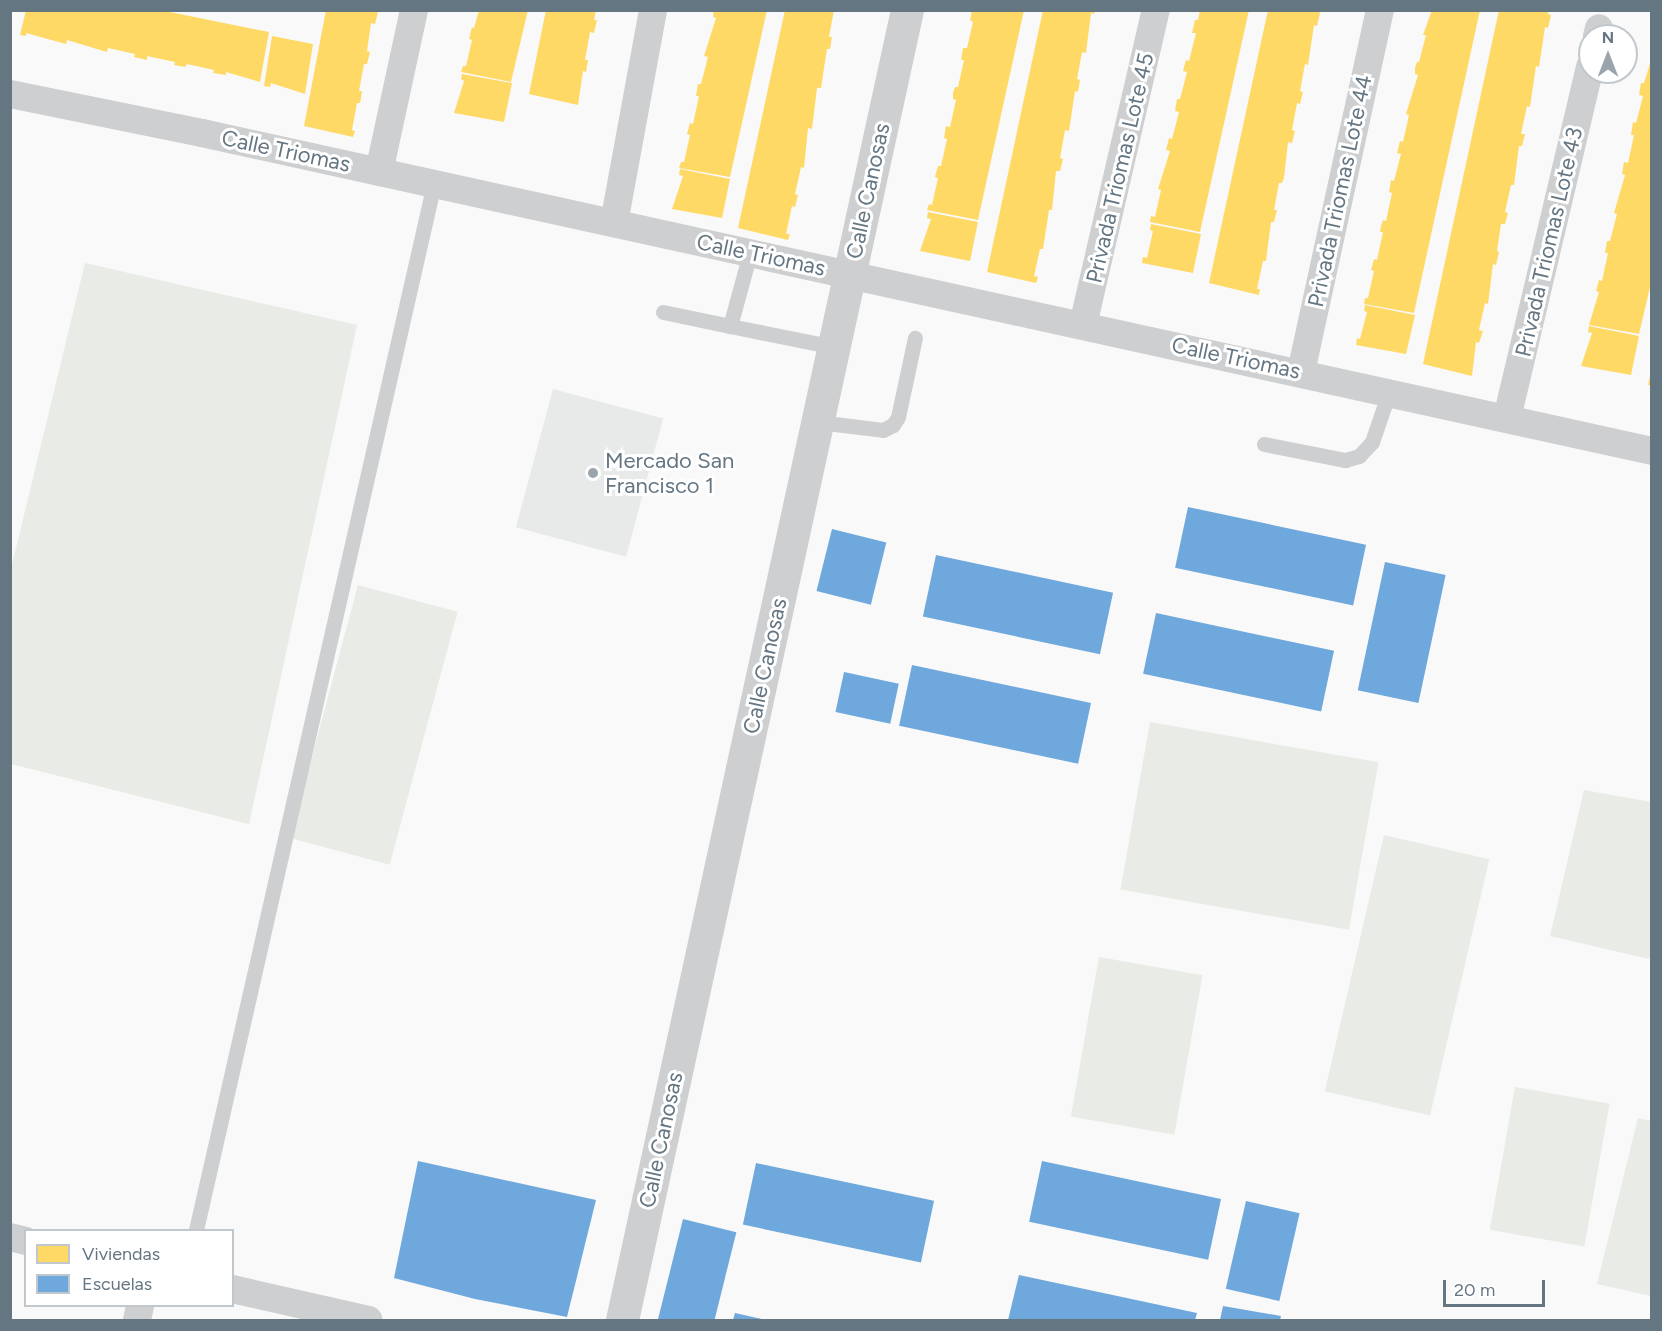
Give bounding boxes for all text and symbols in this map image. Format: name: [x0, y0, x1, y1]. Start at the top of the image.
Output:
north arrow: [1578, 24, 1638, 84]
text: N: [1602, 28, 1614, 47]
street label: Privada Triomas Lote 45: [1081, 50, 1159, 286]
street label: Privada Triomas Lote 44: [1303, 73, 1377, 309]
street label: Calle Canosas: [841, 121, 895, 261]
street label: Calle Triomas: [219, 124, 353, 178]
street label: Privada Triomas Lote 43: [1510, 125, 1588, 359]
street label: Calle Triomas: [694, 228, 828, 282]
street label: Calle Triomas: [1169, 331, 1303, 385]
place label: Mercado San Francisco 1: [605, 447, 734, 499]
marker: Mercado San Francisco 1: [586, 466, 600, 480]
street label: Calle Canosas: [738, 596, 792, 736]
street label: Calle Canosas: [634, 1070, 688, 1210]
legend: [24, 1229, 234, 1307]
text: Viviendas: [82, 1243, 160, 1265]
scale bar: [1446, 1268, 1548, 1306]
text: Escuelas: [82, 1273, 152, 1295]
text: 20 m: [1454, 1279, 1495, 1301]

